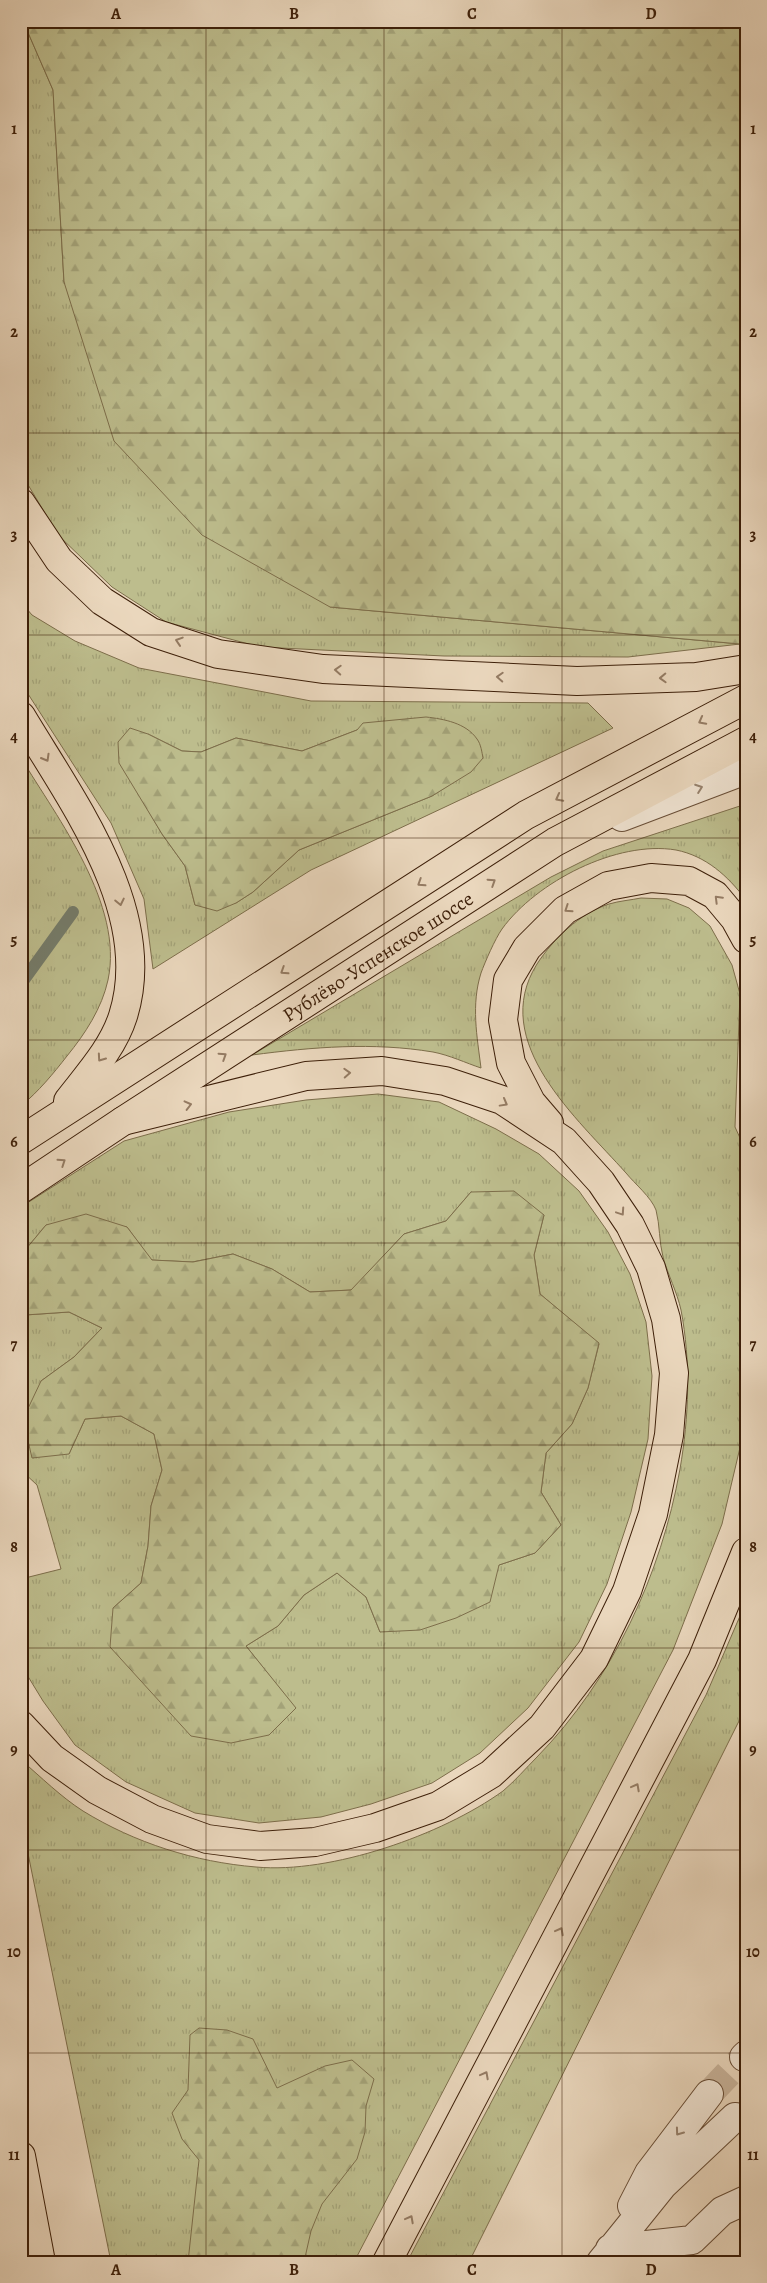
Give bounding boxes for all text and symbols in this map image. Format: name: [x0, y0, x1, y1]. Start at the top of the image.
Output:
text: A: [110, 3, 122, 25]
text: B: [289, 3, 299, 25]
text: C: [467, 3, 477, 25]
text: D: [645, 3, 657, 25]
text: 1: [11, 118, 17, 140]
text: 1: [750, 118, 756, 140]
text: 2: [10, 321, 18, 343]
text: 2: [749, 321, 757, 343]
text: 3: [11, 524, 18, 546]
text: 3: [750, 524, 757, 546]
one-way arrow: [175, 637, 183, 647]
one-way arrow: [334, 665, 342, 675]
one-way arrow: [496, 672, 504, 683]
one-way arrow: [658, 672, 666, 683]
one-way arrow: [699, 715, 708, 725]
text: 4: [10, 726, 18, 748]
text: 4: [749, 726, 757, 748]
one-way arrow: [40, 753, 50, 762]
one-way arrow: [694, 784, 703, 794]
one-way arrow: [555, 791, 564, 801]
one-way arrow: [417, 877, 427, 886]
one-way arrow: [487, 879, 496, 889]
street label: Рублёво-Успенское шоссе: [277, 885, 479, 1028]
one-way arrow: [715, 896, 724, 905]
one-way arrow: [114, 898, 125, 907]
one-way arrow: [564, 903, 574, 912]
text: 5: [11, 929, 18, 951]
text: 5: [750, 929, 757, 951]
one-way arrow: [281, 964, 290, 974]
one-way arrow: [98, 1052, 107, 1062]
one-way arrow: [218, 1053, 227, 1062]
one-way arrow: [343, 1068, 351, 1079]
one-way arrow: [499, 1096, 508, 1106]
one-way arrow: [183, 1100, 191, 1110]
text: 6: [10, 1131, 18, 1153]
text: 6: [749, 1131, 757, 1153]
one-way arrow: [56, 1159, 65, 1168]
one-way arrow: [615, 1206, 624, 1216]
text: 7: [11, 1334, 18, 1356]
text: 7: [750, 1334, 757, 1356]
text: 8: [10, 1536, 18, 1558]
text: 8: [749, 1536, 757, 1558]
text: 9: [10, 1739, 18, 1761]
text: 9: [749, 1739, 757, 1761]
one-way arrow: [630, 1783, 640, 1792]
one-way arrow: [554, 1927, 564, 1936]
text: 10: [7, 1941, 21, 1963]
text: 10: [746, 1941, 760, 1963]
one-way arrow: [479, 2071, 489, 2080]
one-way arrow: [676, 2126, 685, 2136]
text: 11: [8, 2144, 20, 2166]
text: 11: [747, 2144, 759, 2166]
one-way arrow: [404, 2215, 414, 2224]
text: A: [110, 2259, 122, 2281]
text: B: [289, 2259, 299, 2281]
text: C: [467, 2259, 477, 2281]
text: D: [645, 2259, 657, 2281]

